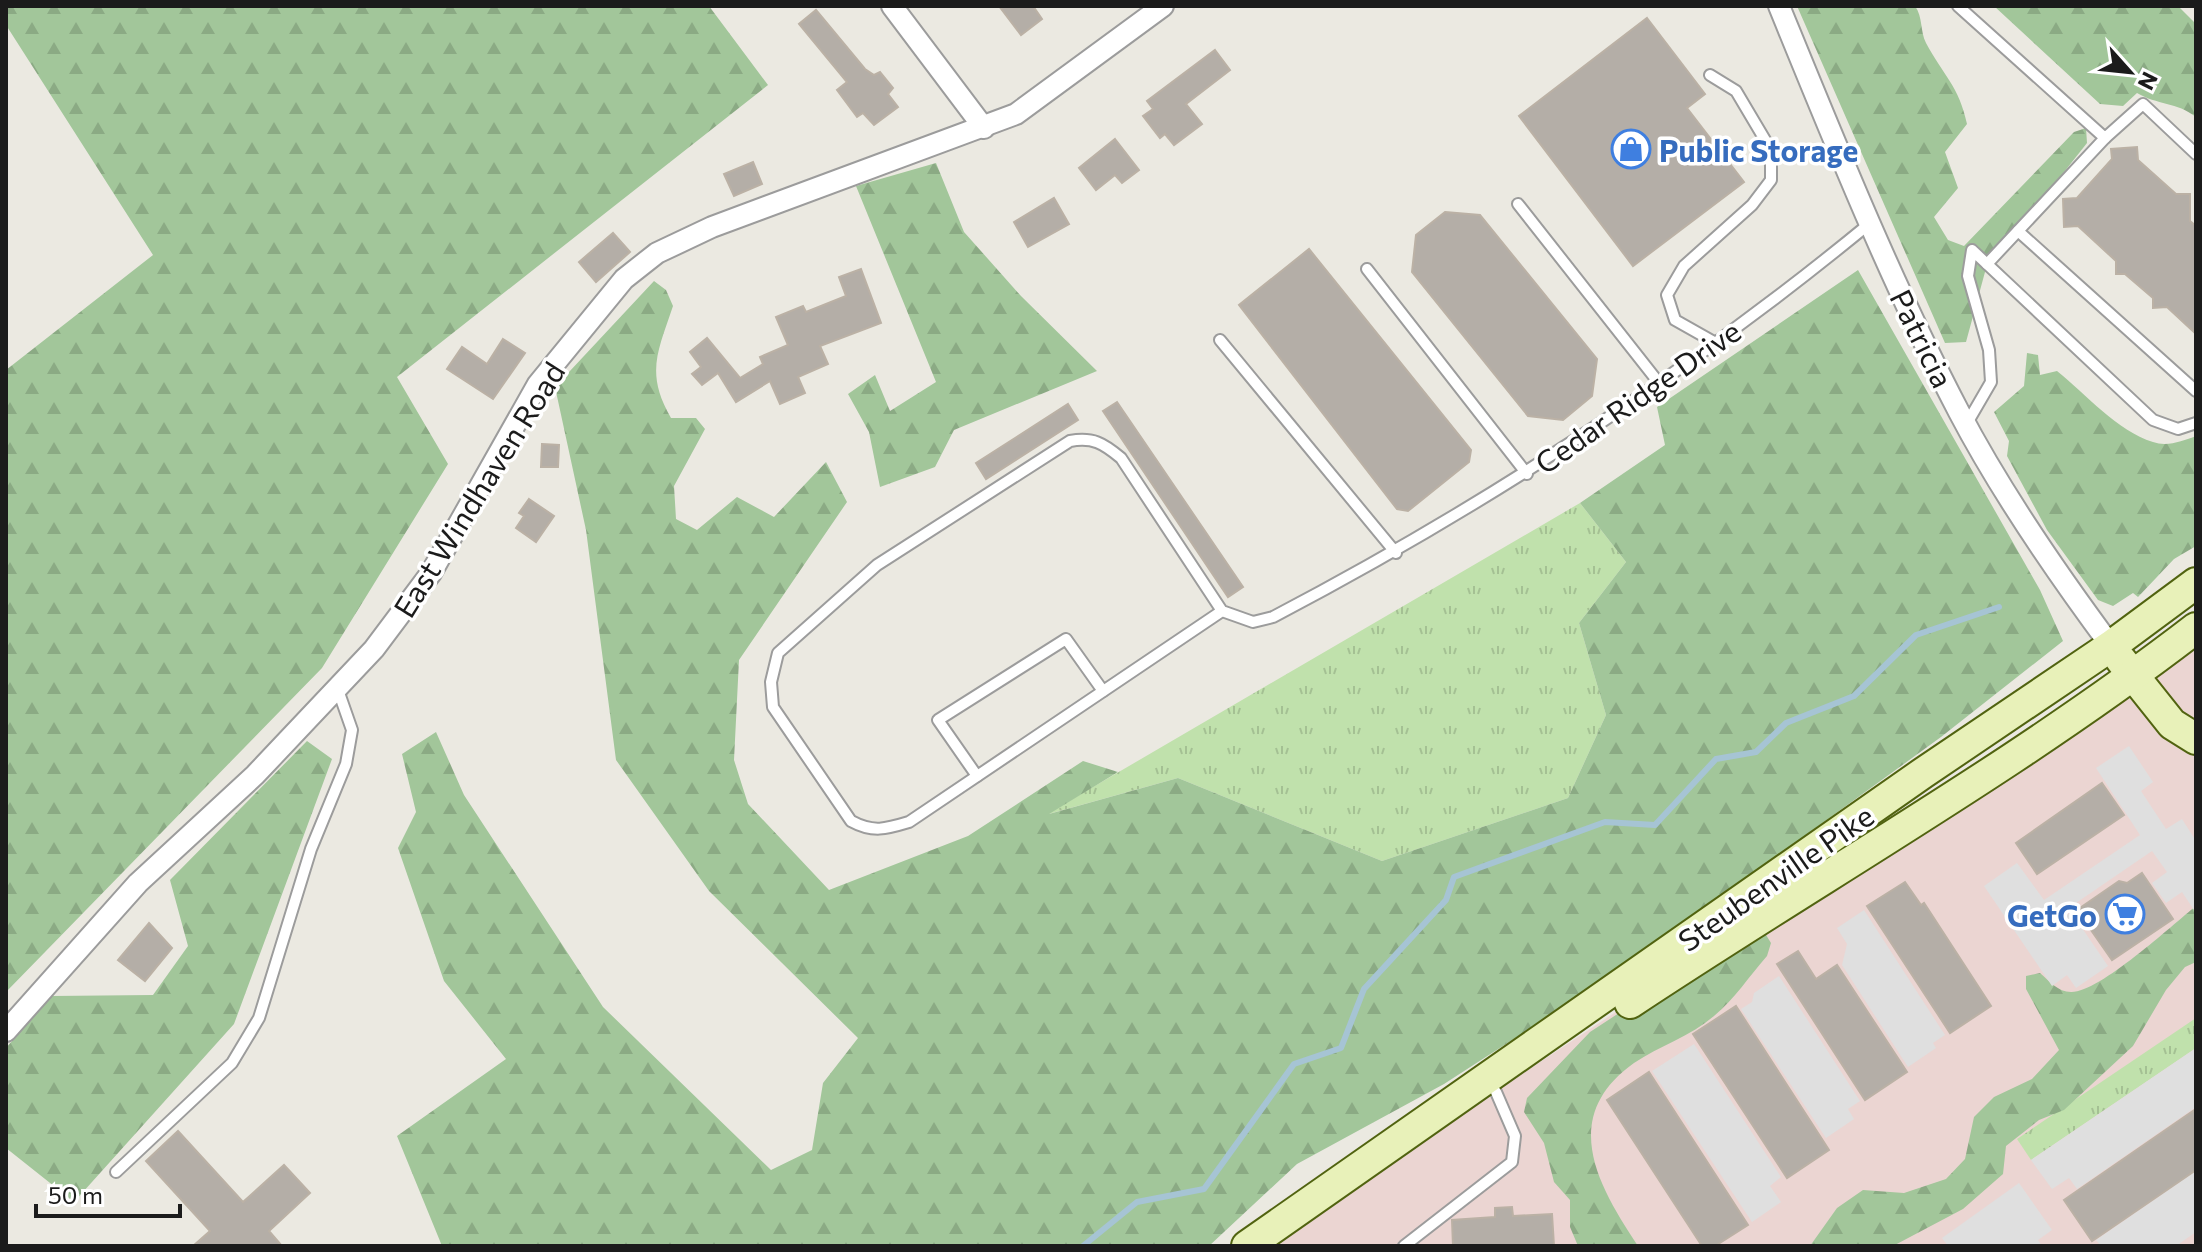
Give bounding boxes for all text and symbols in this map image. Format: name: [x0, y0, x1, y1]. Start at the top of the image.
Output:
north arrow: [2090, 32, 2170, 112]
text: N: [2132, 68, 2164, 95]
shop icon: Public Storage: [1610, 128, 1652, 170]
place label: Public Storage: [1659, 131, 1858, 168]
street label: Patricia: [1883, 283, 1963, 393]
street label: Cedar Ridge Drive: [1527, 311, 1747, 481]
street label: East Windhaven Road: [384, 354, 572, 624]
street label: Steubenville Pike: [1670, 796, 1880, 958]
supermarket icon: GetGo: [2104, 893, 2146, 935]
place label: GetGo: [2007, 896, 2097, 933]
scale bar: [36, 1168, 180, 1218]
text: 50 m: [48, 1180, 103, 1209]

